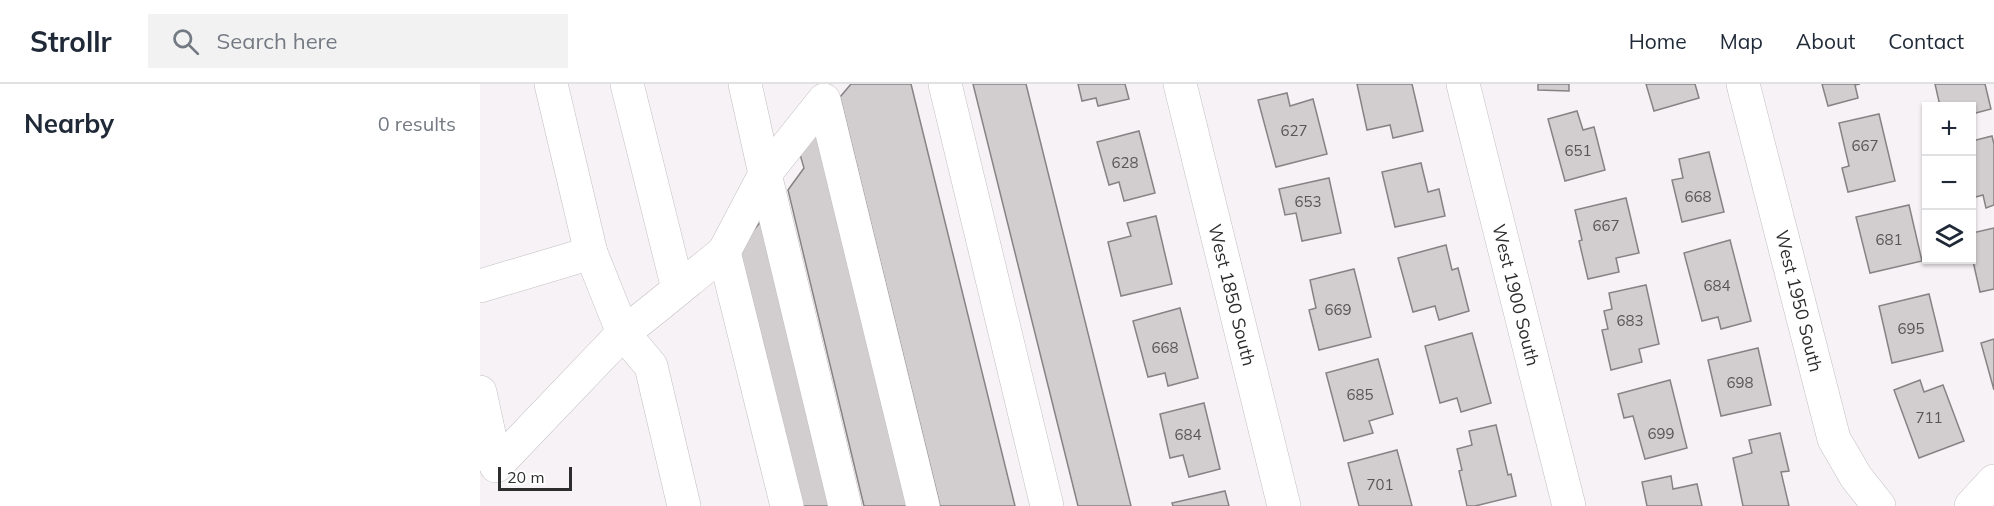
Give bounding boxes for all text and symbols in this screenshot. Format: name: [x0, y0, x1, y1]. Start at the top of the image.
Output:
search box: [148, 14, 568, 68]
text: Strollr: [30, 24, 112, 59]
icon: search: [169, 25, 202, 58]
text: Search here: [217, 27, 337, 55]
text: Home: [1629, 28, 1687, 54]
text: Map: [1720, 28, 1763, 54]
text: About: [1796, 28, 1855, 54]
text: Contact: [1888, 28, 1964, 54]
map controls: [1922, 102, 1976, 264]
button: +: [1922, 102, 1976, 156]
text: Nearby: [24, 107, 114, 140]
text: 0 results: [378, 111, 456, 136]
house number: 627: [1280, 121, 1308, 140]
house number: 667: [1851, 136, 1879, 155]
house number: 651: [1564, 141, 1592, 160]
house number: 628: [1111, 153, 1139, 172]
button: −: [1922, 156, 1976, 210]
house number: 668: [1684, 187, 1712, 206]
house number: 653: [1294, 192, 1322, 211]
button: layers: [1922, 210, 1976, 264]
house number: 667: [1592, 216, 1620, 235]
street label: West 1850 South: [1203, 222, 1261, 368]
street label: West 1900 South: [1487, 222, 1545, 368]
street label: West 1950 South: [1770, 228, 1828, 374]
house number: 681: [1875, 230, 1903, 249]
house number: 684: [1703, 276, 1731, 295]
house number: 669: [1324, 300, 1352, 319]
house number: 683: [1616, 311, 1644, 330]
house number: 695: [1897, 319, 1925, 338]
house number: 668: [1151, 338, 1179, 357]
house number: 698: [1726, 373, 1754, 392]
house number: 685: [1346, 385, 1374, 404]
house number: 711: [1915, 408, 1943, 427]
house number: 699: [1647, 424, 1675, 443]
house number: 684: [1174, 425, 1202, 444]
scale bar: [498, 464, 572, 492]
text: 20 m: [507, 467, 544, 487]
house number: 701: [1366, 475, 1394, 494]

